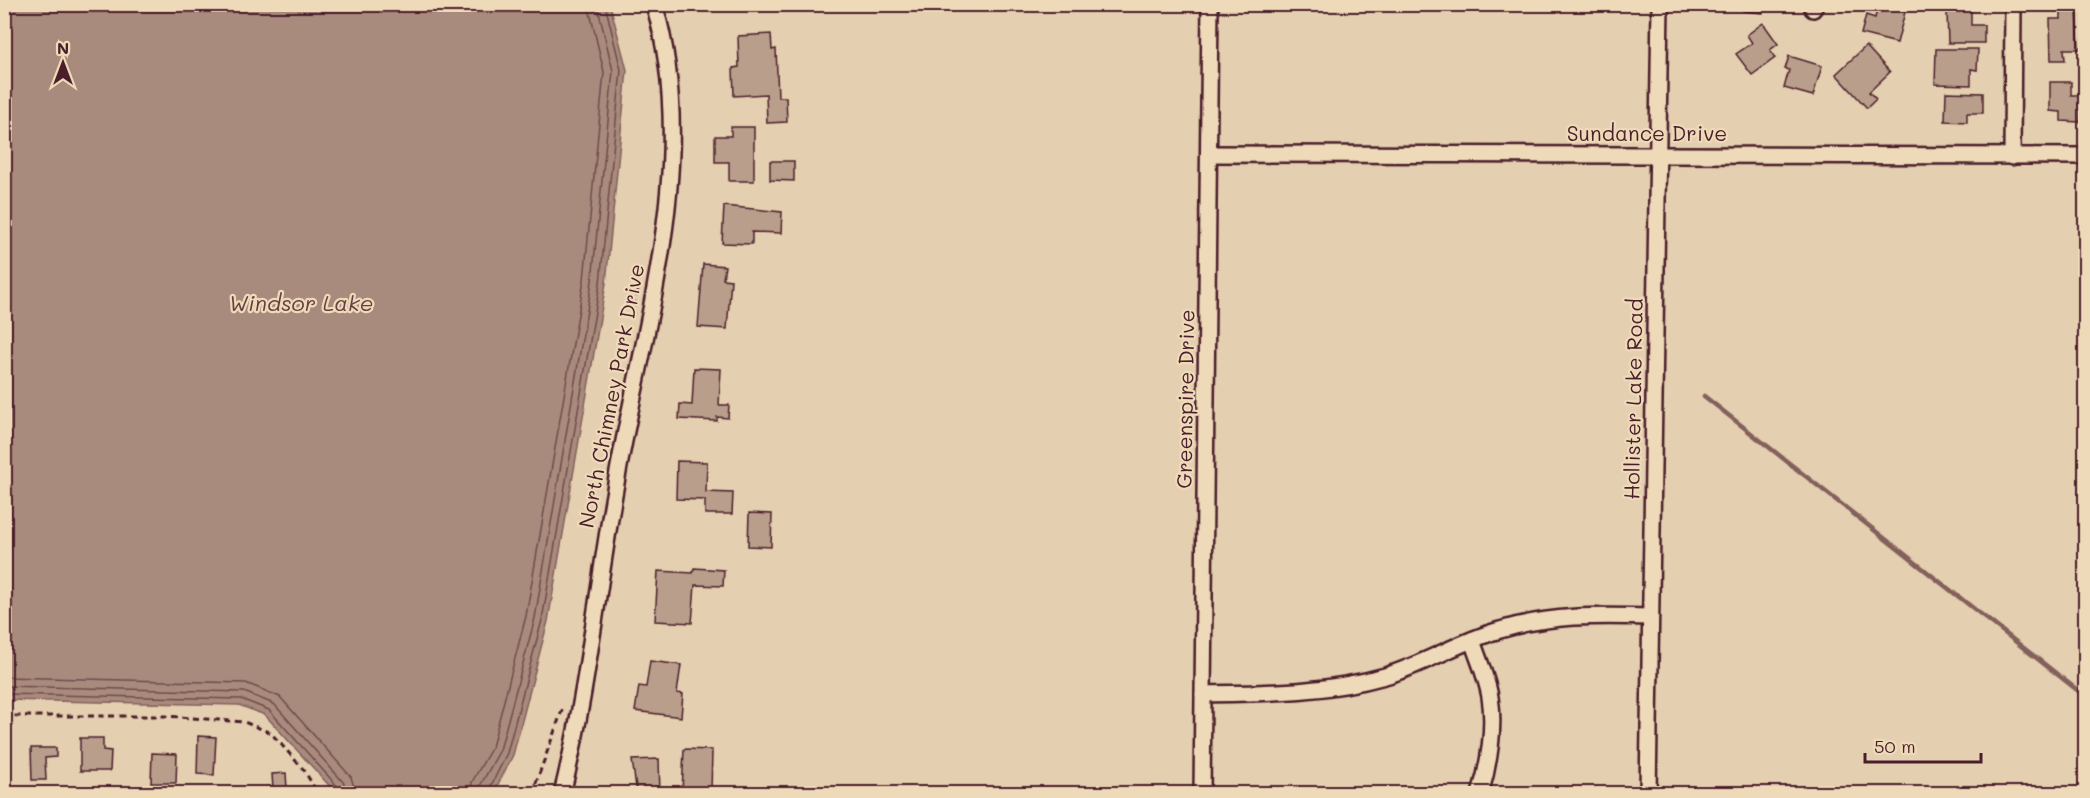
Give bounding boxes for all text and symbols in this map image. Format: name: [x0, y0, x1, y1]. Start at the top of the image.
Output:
north arrow: [33, 33, 93, 93]
text: N: [57, 37, 69, 58]
street label: Sundance Drive: [1567, 119, 1727, 146]
street label: North Chimney Park Drive: [572, 261, 649, 530]
water label: Windsor Lake: [229, 288, 373, 317]
street label: Hollister Lake Road: [1617, 298, 1648, 500]
street label: Greenspire Drive: [1169, 309, 1200, 489]
scale bar: [1865, 726, 1980, 764]
text: 50 m: [1874, 734, 1916, 758]

